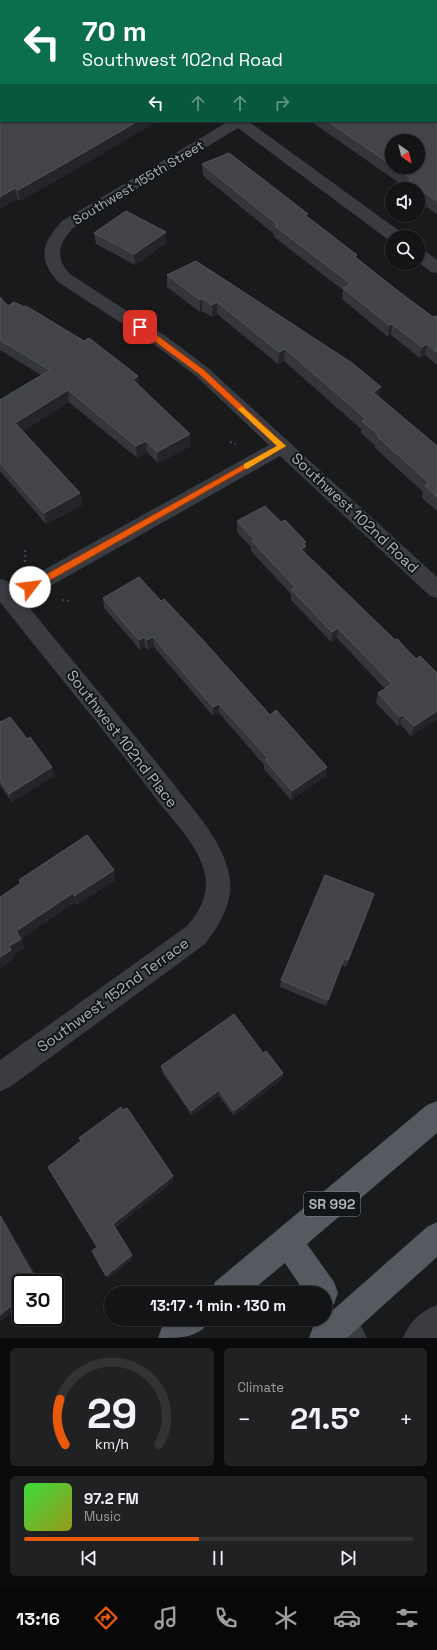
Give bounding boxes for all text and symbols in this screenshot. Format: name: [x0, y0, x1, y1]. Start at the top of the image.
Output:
text: 70 m: [82, 13, 147, 49]
icon: left: [16, 16, 68, 68]
text: Southwest 102nd Road: [82, 48, 283, 71]
icon: left: [145, 92, 167, 114]
icon: ahead: [187, 92, 209, 114]
icon: ahead: [229, 92, 251, 114]
icon: right: [271, 92, 293, 114]
north arrow: [385, 134, 425, 174]
map controls: [385, 134, 425, 270]
street label: Southwest 155th Street: [70, 137, 207, 228]
button: sound: [385, 182, 425, 222]
button: search: [385, 230, 425, 270]
pin: [123, 310, 157, 344]
icon: arrive: [129, 316, 151, 338]
street label: Southwest 102nd Road: [288, 449, 423, 577]
position arrow: [9.0, 566, 51.0, 608]
street label: Southwest 102nd Place: [63, 666, 182, 811]
street label: Southwest 152nd Terrace: [33, 933, 192, 1056]
road number: SR 992: [304, 1192, 360, 1216]
speed limit sign: 30: [12, 1274, 64, 1326]
text: 13:17 · 1 min · 130 m: [150, 1296, 286, 1315]
text: Climate: [238, 1379, 284, 1396]
text: 29: [87, 1387, 137, 1440]
text: 21.5°: [290, 1399, 360, 1438]
text: −: [238, 1405, 251, 1433]
text: +: [399, 1405, 413, 1433]
text: km/h: [95, 1435, 129, 1453]
text: 97.2 FM: [84, 1489, 139, 1508]
text: Music: [84, 1508, 121, 1525]
icon: previous: [78, 1547, 100, 1569]
icon: pause: [207, 1547, 229, 1569]
icon: next: [337, 1547, 359, 1569]
icon: directions: [92, 1604, 120, 1632]
icon: music: [152, 1604, 180, 1632]
icon: phone: [212, 1604, 240, 1632]
icon: climate: [272, 1604, 300, 1632]
icon: car: [333, 1604, 361, 1632]
icon: filters: [393, 1604, 421, 1632]
text: 13:16: [16, 1607, 60, 1630]

